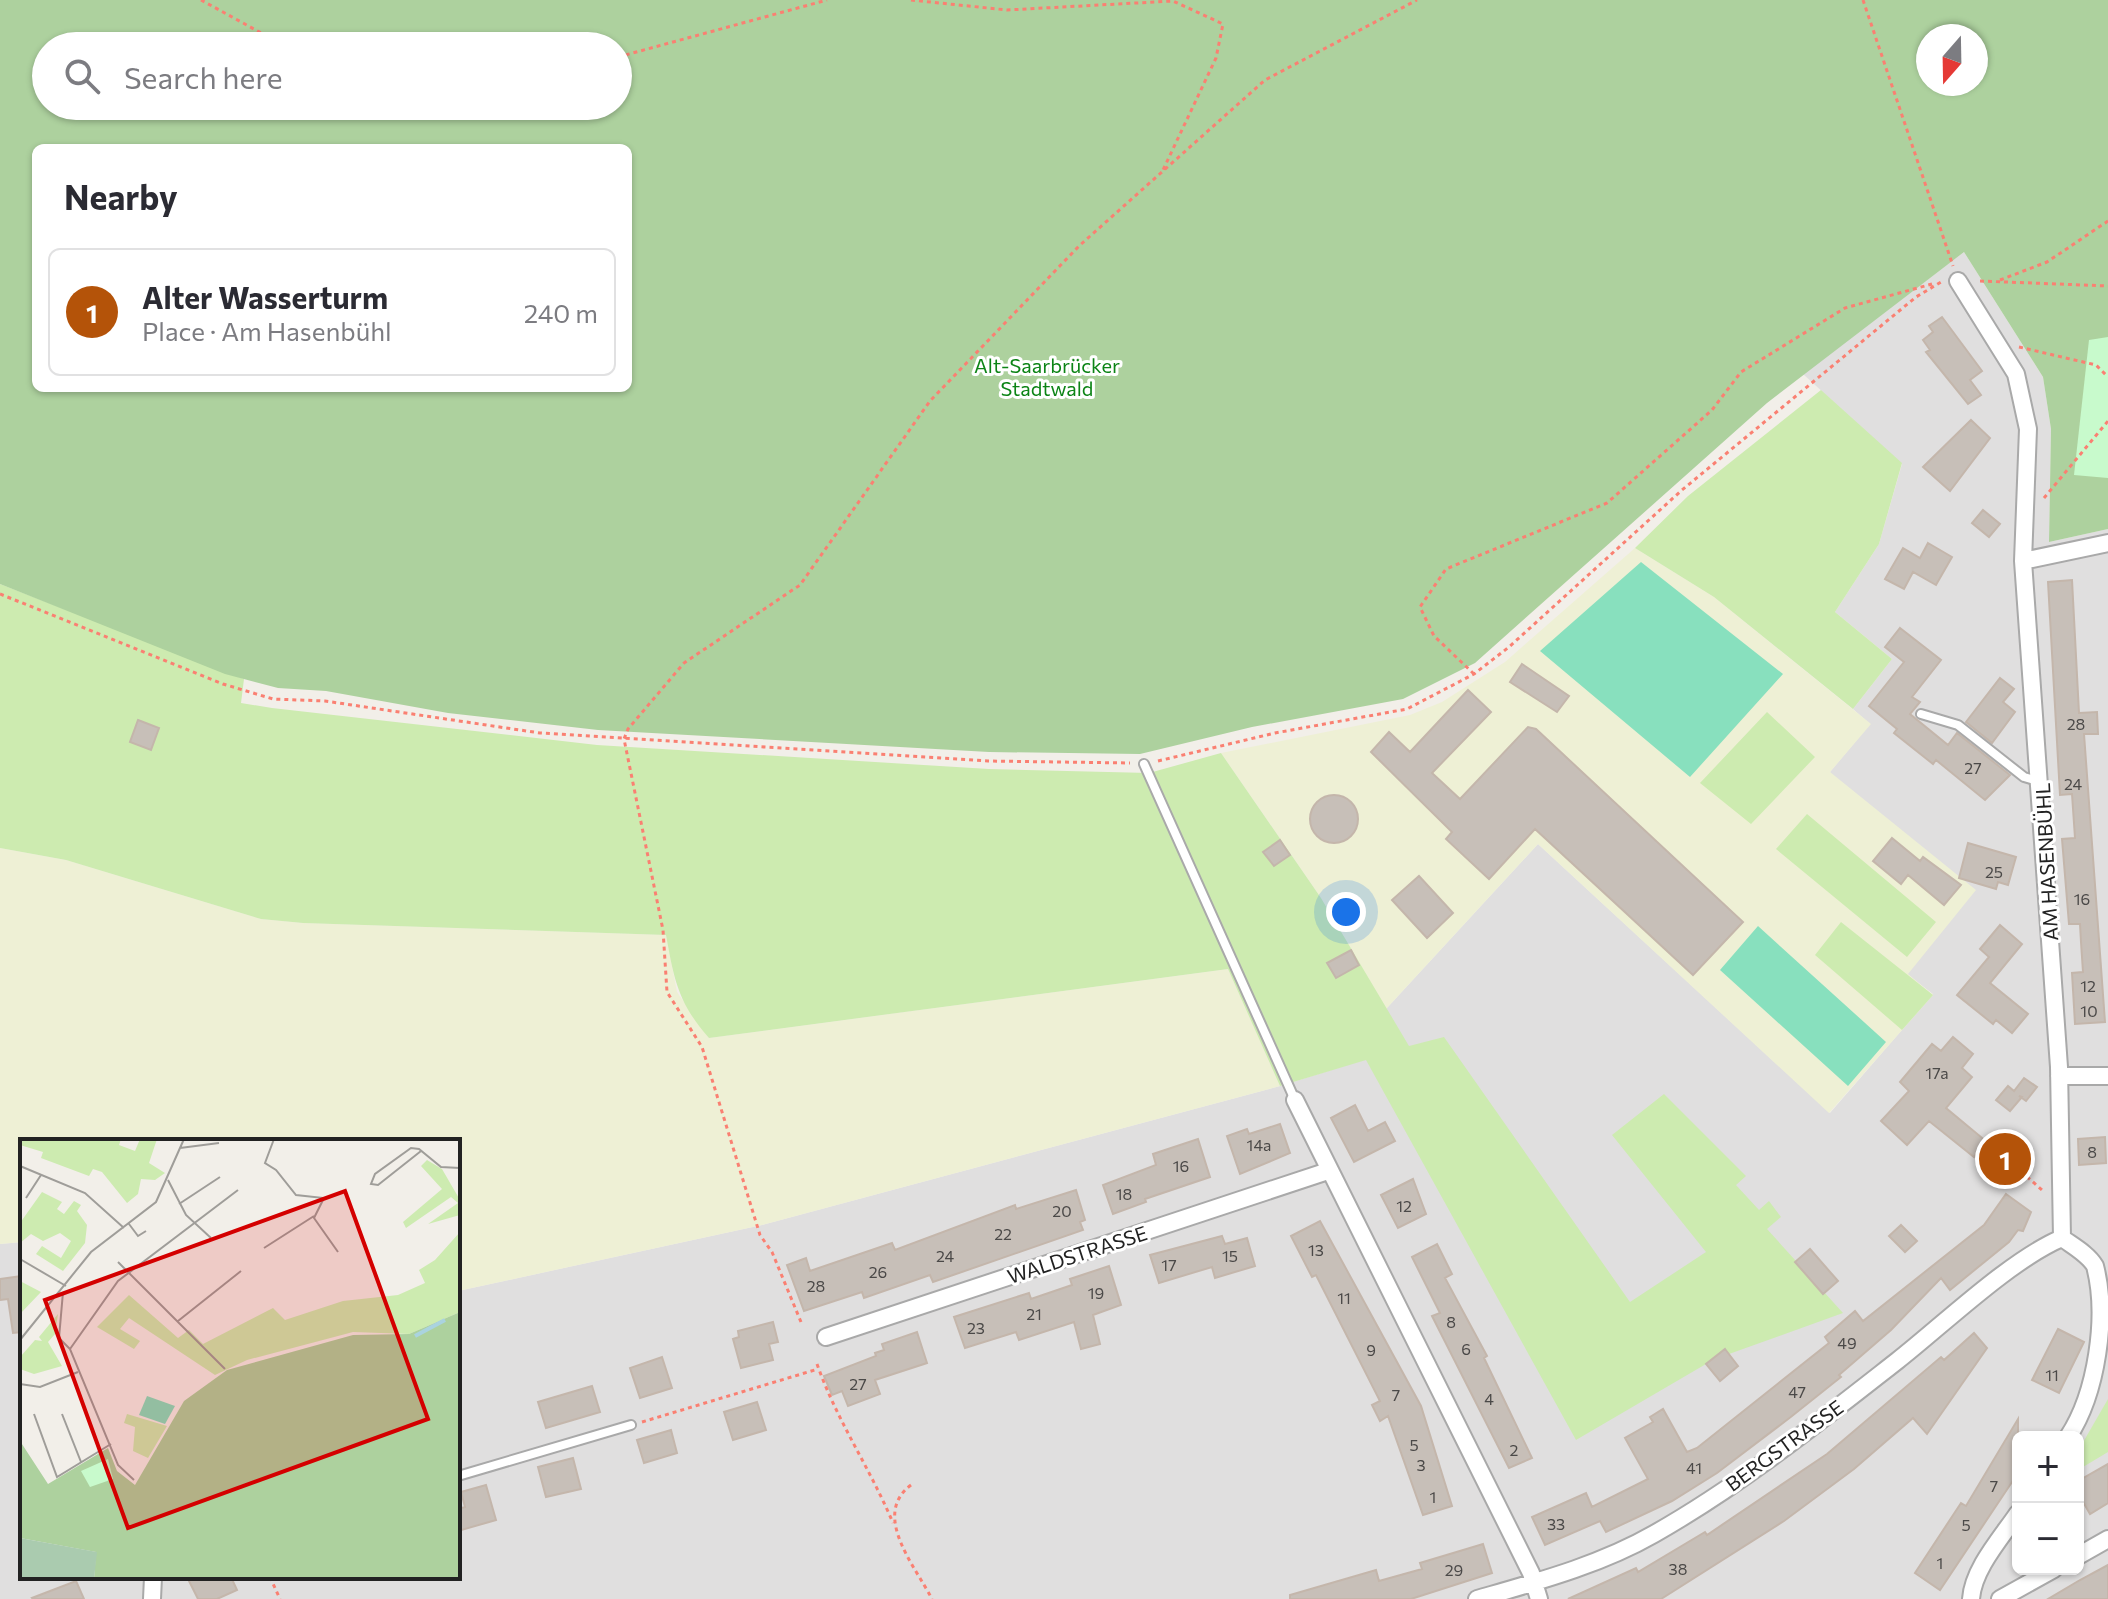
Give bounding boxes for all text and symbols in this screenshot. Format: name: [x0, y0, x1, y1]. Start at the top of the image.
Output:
north arrow: [1916, 24, 1988, 96]
search box: [32, 32, 632, 120]
icon: search: [60, 54, 104, 98]
text: Search here: [124, 58, 283, 95]
text: Nearby: [64, 175, 178, 217]
text: Alter Wasserturm: [142, 278, 388, 315]
text: 1: [86, 297, 98, 328]
text: 240 m: [524, 297, 598, 328]
text: Place · Am Hasenbühl: [142, 315, 392, 346]
park label: Alt-Saarbrücker Stadtwald: [974, 353, 1120, 400]
house number: 28: [2067, 714, 2085, 733]
house number: 27: [1964, 758, 1982, 777]
house number: 24: [2064, 774, 2082, 793]
street label: AM HASENBÜHL: [2030, 782, 2062, 942]
house number: 25: [1985, 862, 2003, 881]
house number: 16: [2074, 889, 2090, 908]
your location: [1326, 892, 1366, 932]
house number: 12: [2080, 976, 2096, 995]
house number: 10: [2080, 1001, 2098, 1020]
house number: 17a: [1925, 1063, 1949, 1082]
pin: 1: [1979, 1129, 2031, 1189]
house number: 14a: [1247, 1135, 1271, 1154]
inset map: [20, 1139, 460, 1579]
house number: 8: [2087, 1142, 2097, 1161]
house number: 16: [1173, 1156, 1189, 1175]
house number: 18: [1116, 1184, 1132, 1203]
house number: 12: [1396, 1196, 1412, 1215]
house number: 20: [1052, 1201, 1072, 1220]
street label: WALDSTRASSE: [1004, 1220, 1150, 1288]
house number: 22: [994, 1224, 1012, 1243]
house number: 13: [1308, 1240, 1324, 1259]
house number: 24: [936, 1246, 954, 1265]
house number: 15: [1222, 1246, 1238, 1265]
house number: 17: [1161, 1255, 1177, 1274]
house number: 26: [869, 1262, 887, 1281]
house number: 28: [807, 1276, 825, 1295]
house number: 19: [1088, 1283, 1104, 1302]
house number: 11: [1337, 1288, 1351, 1307]
house number: 21: [1026, 1304, 1042, 1323]
house number: 8: [1446, 1312, 1456, 1331]
house number: 23: [967, 1318, 985, 1337]
house number: 49: [1837, 1333, 1857, 1352]
house number: 6: [1461, 1339, 1471, 1358]
house number: 9: [1366, 1340, 1376, 1359]
house number: 11: [2045, 1365, 2059, 1384]
house number: 27: [849, 1374, 867, 1393]
house number: 47: [1788, 1382, 1806, 1401]
house number: 7: [1392, 1385, 1400, 1404]
house number: 4: [1484, 1389, 1494, 1408]
street label: BERGSTRASSE: [1721, 1394, 1847, 1496]
map controls: [2012, 1431, 2084, 1575]
button: +: [2012, 1431, 2084, 1503]
house number: 5: [1409, 1435, 1419, 1454]
house number: 2: [1510, 1440, 1519, 1459]
house number: 3: [1416, 1455, 1426, 1474]
house number: 41: [1686, 1458, 1702, 1477]
house number: 7: [1990, 1476, 1998, 1495]
house number: 1: [1430, 1487, 1436, 1506]
button: −: [2012, 1503, 2084, 1575]
house number: 33: [1547, 1514, 1565, 1533]
house number: 5: [1961, 1515, 1971, 1534]
house number: 1: [1937, 1553, 1943, 1572]
house number: 38: [1669, 1559, 1687, 1578]
house number: 29: [1445, 1560, 1463, 1579]

